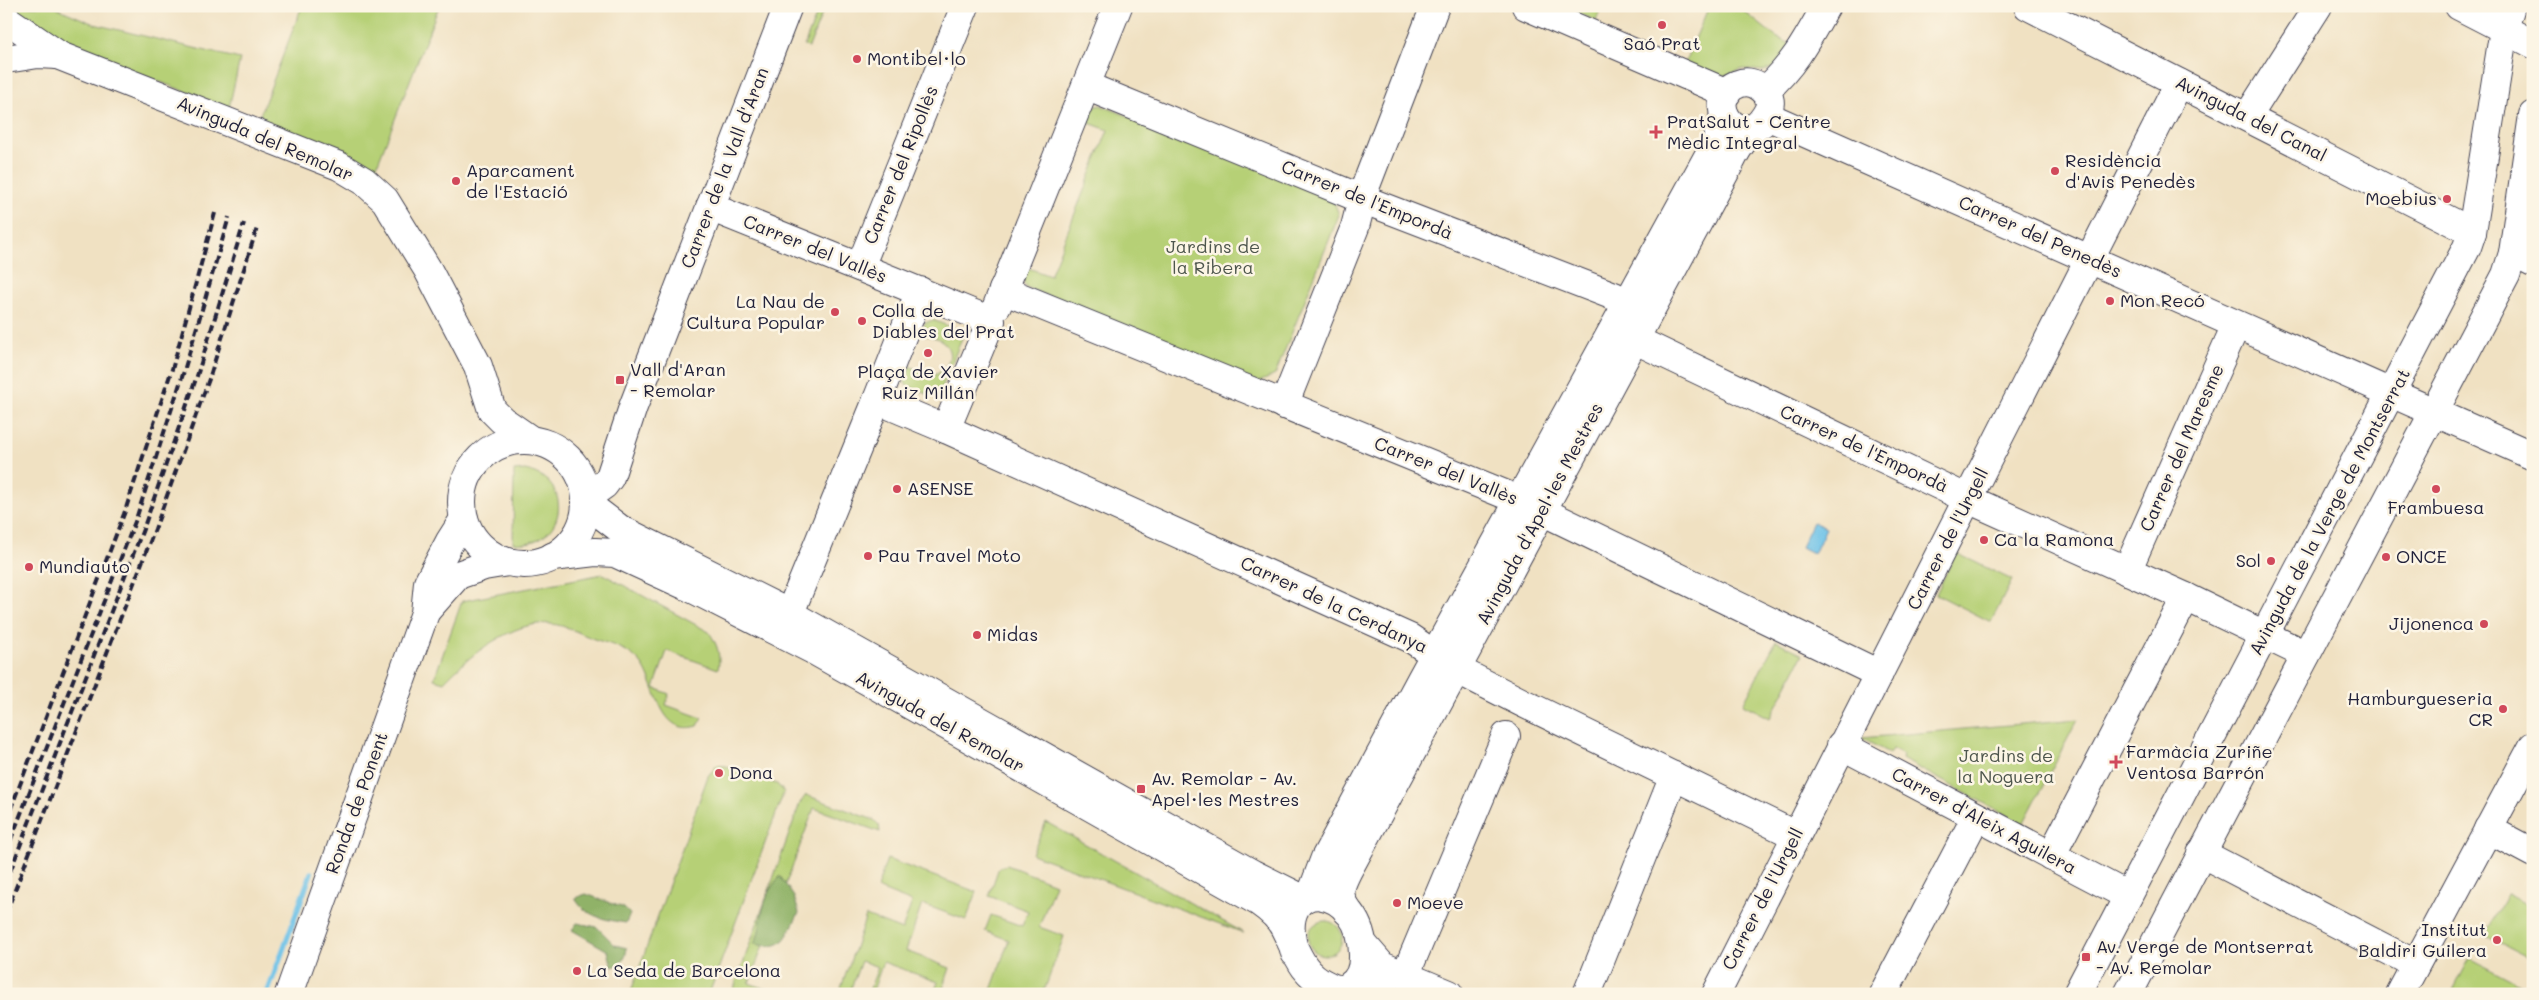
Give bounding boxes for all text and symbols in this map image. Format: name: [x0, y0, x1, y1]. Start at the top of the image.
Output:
marker: Saó Prat: [1656, 19, 1668, 31]
place label: Saó Prat: [1624, 31, 1700, 55]
place label: Montibel·lo: [867, 46, 966, 70]
marker: Montibel·lo: [851, 53, 863, 65]
street label: Carrer de la Vall d'Aran: [675, 64, 774, 272]
street label: Avinguda del Canal: [2172, 70, 2331, 167]
street label: Carrer del Ripollès: [857, 82, 943, 247]
street label: Avinguda del Remolar: [173, 90, 357, 186]
place label: PratSalut - Centre Mèdic Integral: [1667, 109, 1831, 154]
marker: PratSalut - Centre Mèdic Integral: [1649, 125, 1663, 139]
place label: Residència d'Avis Penedès: [2065, 148, 2196, 193]
street label: Carrer de l'Empordà: [1278, 154, 1457, 244]
place label: Aparcament de l'Estació: [466, 158, 575, 203]
marker: Residència d'Avis Penedès: [2049, 165, 2061, 177]
marker: Aparcament de l'Estació: [450, 175, 462, 187]
place label: Moebius: [2365, 186, 2437, 210]
street label: Carrer del Penedès: [1955, 189, 2126, 283]
marker: Moebius: [2441, 193, 2453, 205]
street label: Carrer del Vallès: [740, 208, 891, 288]
park label: Jardins de la Ribera: [1166, 234, 1260, 279]
place label: Mon Recó: [2120, 288, 2205, 312]
place label: La Nau de Cultura Popular: [687, 289, 825, 334]
marker: Mon Recó: [2104, 295, 2116, 307]
place label: Colla de Diables del Prat: [872, 298, 1015, 343]
marker: La Nau de Cultura Popular: [829, 306, 841, 318]
marker: Colla de Diables del Prat: [856, 315, 868, 327]
marker: Plaça de Xavier Ruiz Millán: [922, 347, 934, 359]
place label: Vall d'Aran - Remolar: [630, 357, 726, 402]
place label: Plaça de Xavier Ruiz Millán: [858, 359, 998, 404]
street label: Carrer del Maresme: [2133, 360, 2229, 535]
street label: Avinguda de la Verge de Montserrat: [2243, 364, 2415, 659]
marker: Vall d'Aran - Remolar: [614, 374, 626, 386]
street label: Avinguda d'Apel·les Mestres: [1470, 398, 1608, 629]
street label: Carrer de l'Empordà: [1776, 399, 1952, 498]
street label: Carrer del Vallès: [1371, 430, 1522, 510]
street label: Carrer de l'Urgell: [1901, 463, 1993, 614]
place label: ASENSE: [907, 476, 974, 500]
marker: ASENSE: [891, 483, 903, 495]
marker: Frambuesa: [2430, 483, 2442, 495]
place label: Frambuesa: [2387, 495, 2485, 519]
place label: Ca la Ramona: [1994, 527, 2114, 551]
marker: Ca la Ramona: [1978, 534, 1990, 546]
place label: Pau Travel Moto: [878, 543, 1021, 567]
place label: ONCE: [2396, 544, 2447, 568]
place label: Sol: [2236, 548, 2261, 572]
marker: Pau Travel Moto: [862, 550, 874, 562]
street label: Carrer de la Cerdanya: [1237, 550, 1432, 658]
marker: ONCE: [2380, 551, 2392, 563]
place label: Mundiauto: [39, 554, 130, 578]
marker: Sol: [2265, 555, 2277, 567]
marker: Mundiauto: [23, 561, 35, 573]
place label: Jijonenca: [2389, 611, 2474, 635]
marker: Jijonenca: [2478, 618, 2490, 630]
place label: Midas: [987, 622, 1038, 646]
marker: Midas: [971, 629, 983, 641]
street label: Avinguda del Remolar: [852, 665, 1029, 778]
place label: Hamburgueseria CR: [2347, 686, 2493, 731]
marker: Hamburgueseria CR: [2497, 703, 2509, 715]
street label: Ronda de Ponent: [319, 728, 393, 877]
place label: Farmàcia Zuriñe Ventosa Barrón: [2126, 739, 2273, 784]
park label: Jardins de la Noguera: [1957, 743, 2055, 788]
marker: Farmàcia Zuriñe Ventosa Barrón: [2110, 756, 2122, 768]
place label: Dona: [729, 760, 773, 784]
street label: Carrer d'Aleix Aguilera: [1888, 761, 2081, 879]
place label: Av. Remolar - Av. Apel·les Mestres: [1151, 766, 1299, 811]
marker: Dona: [713, 767, 725, 779]
marker: Av. Remolar - Av. Apel·les Mestres: [1135, 783, 1147, 795]
street label: Carrer de l'Urgell: [1716, 823, 1808, 974]
place label: Moeve: [1407, 890, 1464, 914]
marker: Moeve: [1391, 897, 1403, 909]
place label: Institut Baldiri Guilera: [2358, 917, 2487, 962]
place label: Av. Verge de Montserrat - Av. Remolar: [2096, 934, 2314, 979]
marker: Institut Baldiri Guilera: [2491, 934, 2503, 946]
marker: Av. Verge de Montserrat - Av. Remolar: [2080, 951, 2092, 963]
place label: La Seda de Barcelona: [587, 958, 781, 982]
marker: La Seda de Barcelona: [571, 965, 583, 977]

